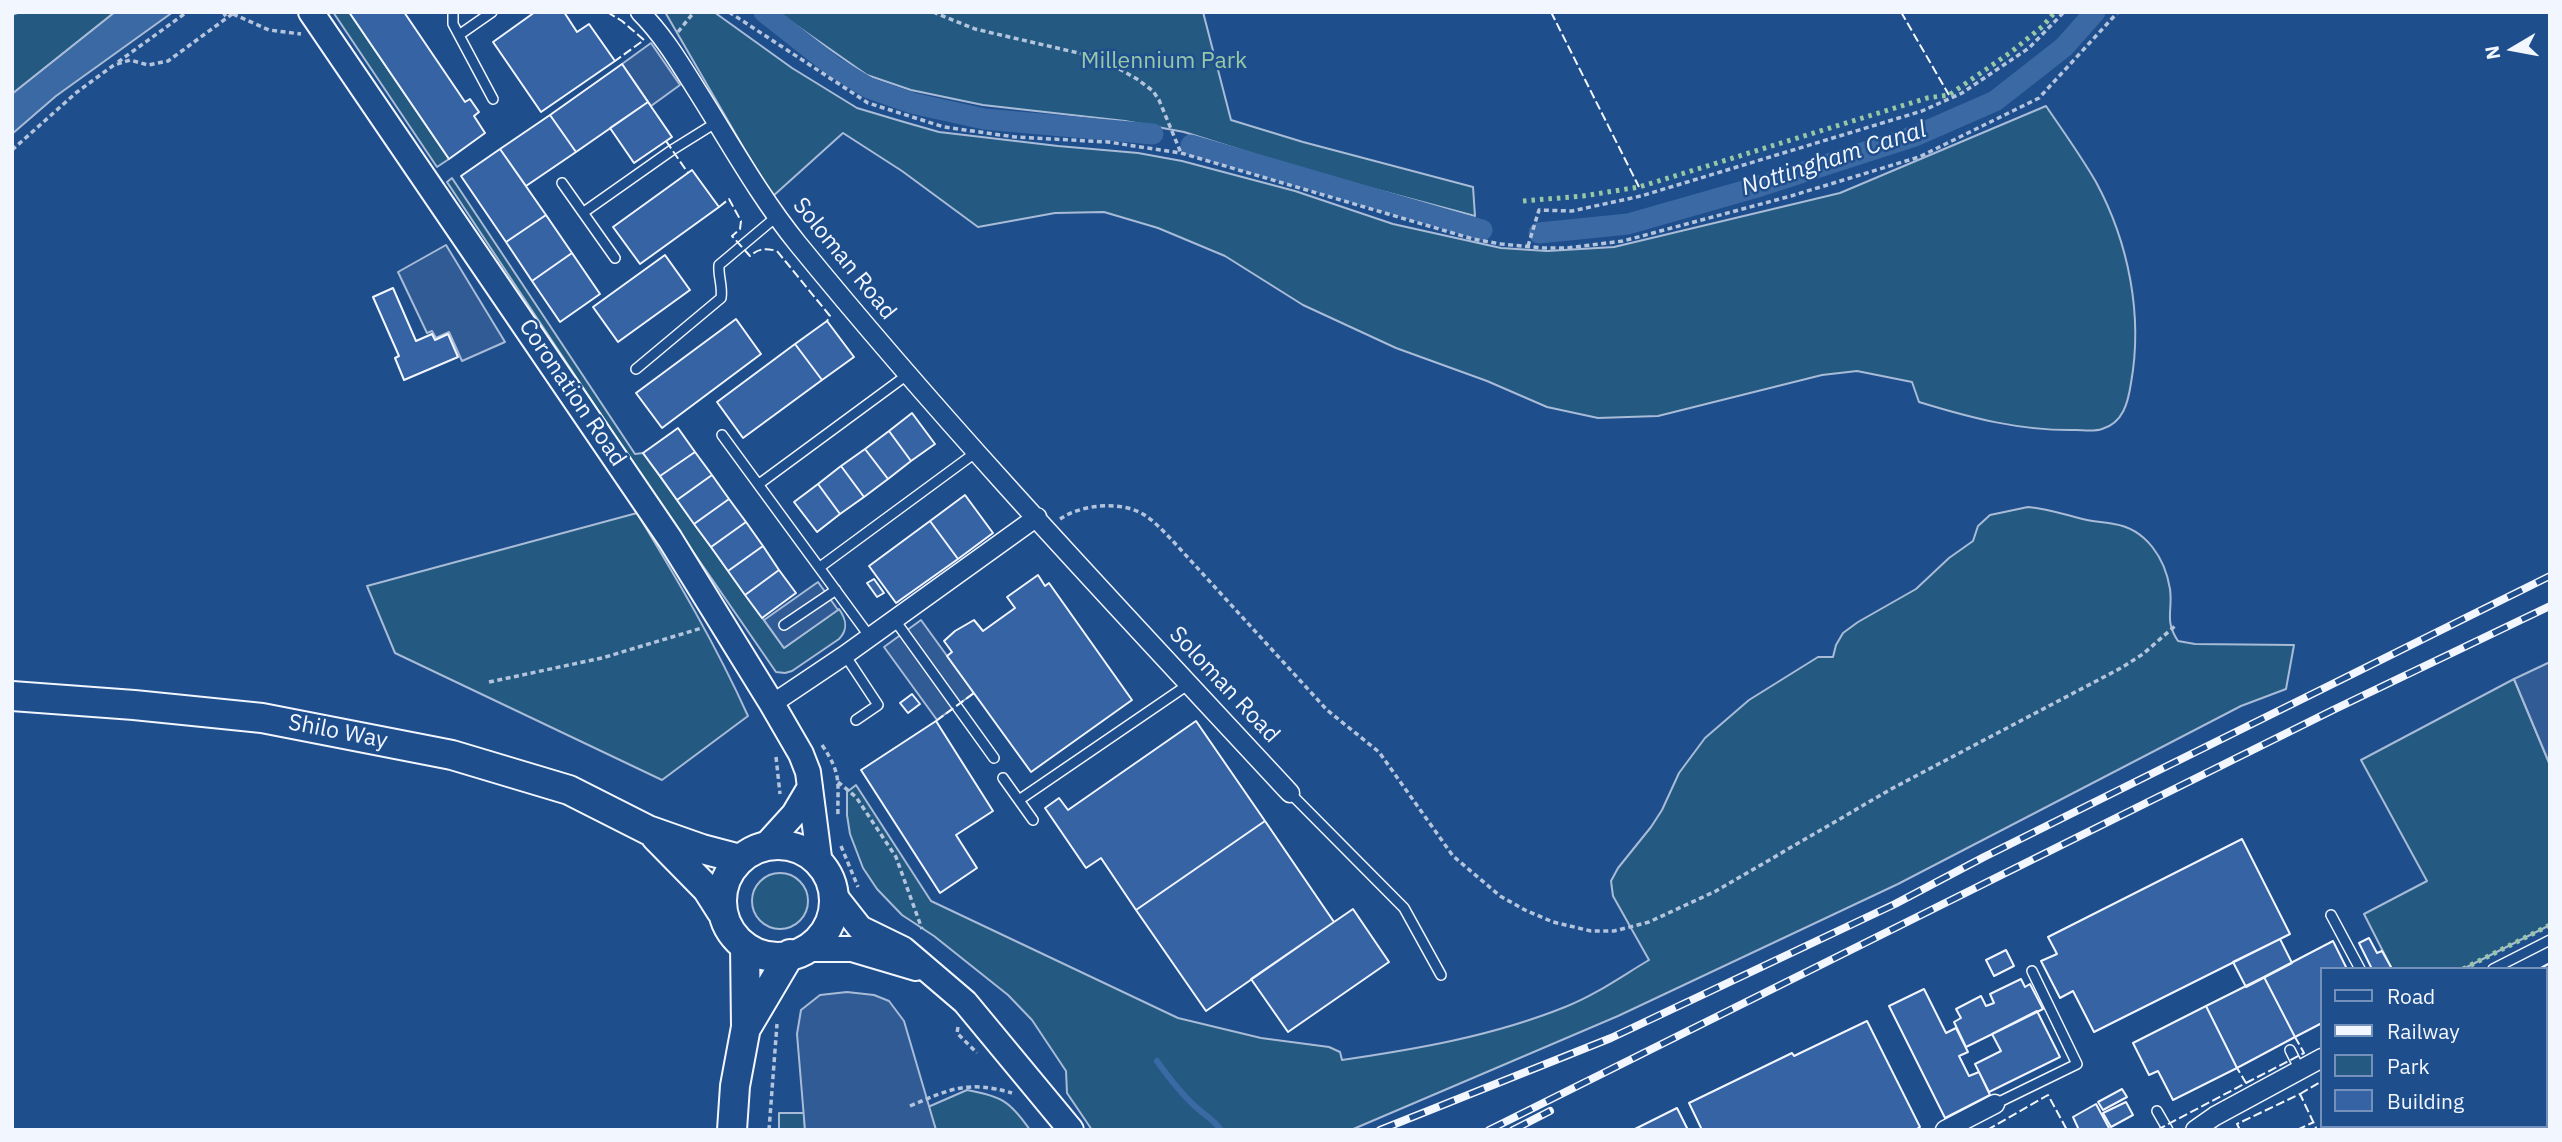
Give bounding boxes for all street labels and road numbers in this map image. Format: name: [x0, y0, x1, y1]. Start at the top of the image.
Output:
street label: Soloman Road: [786, 192, 902, 326]
street label: Coronation Road: [513, 314, 631, 472]
street label: Soloman Road: [1163, 621, 1285, 749]
street label: Shilo Way: [286, 709, 390, 755]

